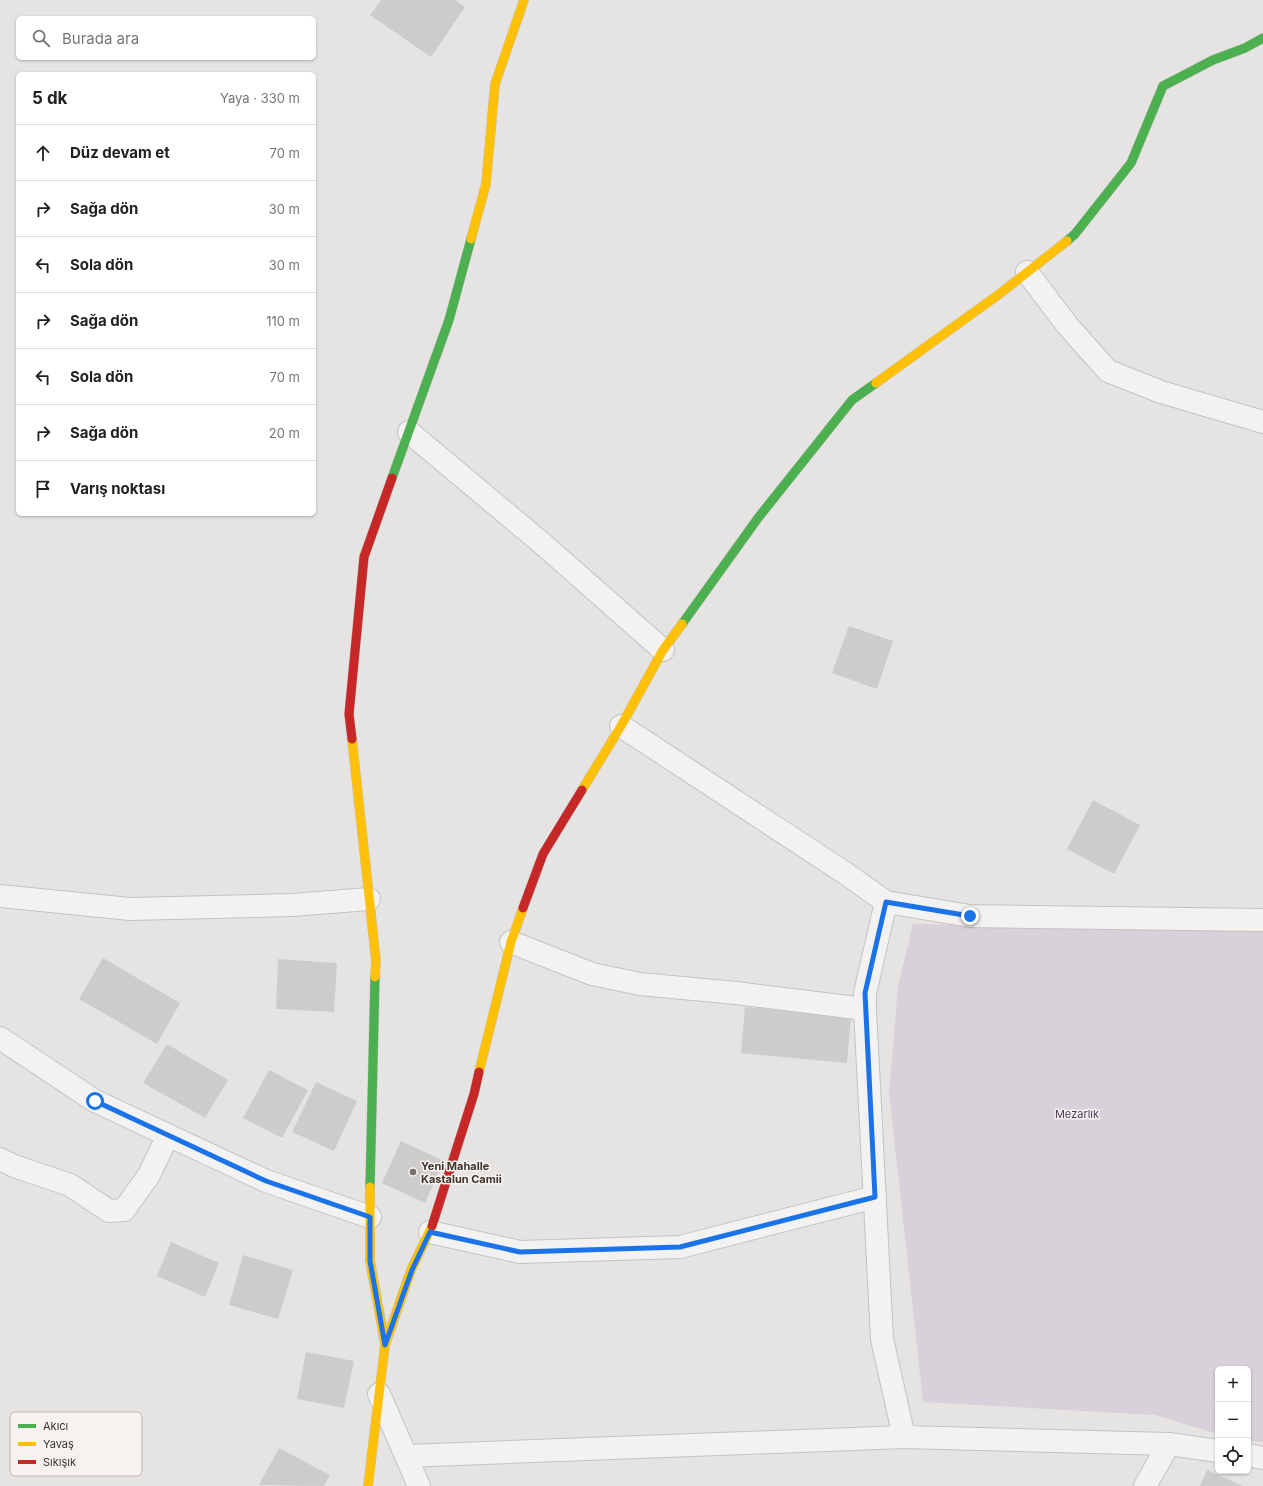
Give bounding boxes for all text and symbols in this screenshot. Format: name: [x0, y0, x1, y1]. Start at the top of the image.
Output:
search box: [16, 16, 316, 60]
icon: search: [30, 27, 52, 49]
text: Burada ara: [62, 29, 139, 48]
text: 5 dk: [32, 88, 67, 108]
text: Yaya · 330 m: [220, 90, 300, 106]
icon: ahead: [32, 142, 54, 164]
text: Düz devam et: [70, 143, 170, 162]
text: 70 m: [270, 145, 300, 161]
icon: right: [32, 198, 54, 220]
text: Sağa dön: [70, 199, 138, 218]
text: 30 m: [269, 201, 300, 217]
icon: left: [32, 254, 54, 276]
text: Sola dön: [70, 255, 133, 274]
text: 30 m: [269, 257, 300, 273]
icon: right: [32, 310, 54, 332]
text: Sağa dön: [70, 311, 138, 330]
text: 110 m: [266, 313, 300, 329]
icon: left: [32, 366, 54, 388]
text: Sola dön: [70, 367, 133, 386]
text: 70 m: [270, 369, 300, 385]
icon: right: [32, 422, 54, 444]
text: Sağa dön: [70, 423, 138, 442]
text: 20 m: [269, 425, 300, 441]
icon: arrive: [32, 478, 54, 500]
text: Varış noktası: [70, 479, 165, 498]
route end: [961, 907, 979, 925]
route start: [86, 1092, 104, 1110]
park label: Mezarlık: [1055, 1107, 1099, 1121]
place label: Yeni Mahalle Kastalun Camii: [421, 1159, 502, 1186]
marker: Yeni Mahalle Kastalun Camii: [408, 1167, 418, 1177]
map controls: [1215, 1366, 1251, 1474]
button: +: [1215, 1366, 1251, 1402]
button: −: [1215, 1402, 1251, 1438]
legend: [10, 1412, 142, 1476]
text: Akıcı: [43, 1419, 68, 1433]
text: Yavaş: [43, 1437, 74, 1451]
button: locate: [1215, 1438, 1251, 1474]
text: Sıkışık: [43, 1455, 76, 1469]

